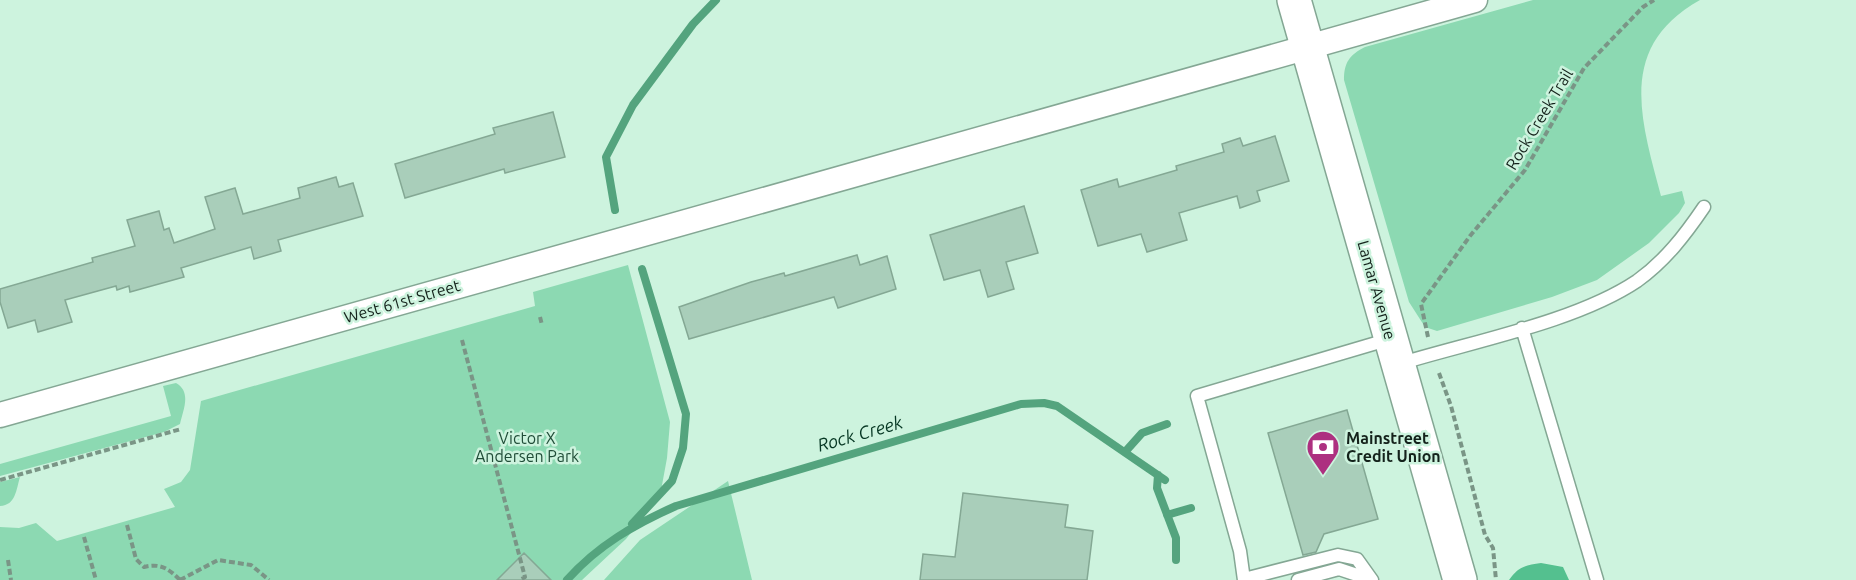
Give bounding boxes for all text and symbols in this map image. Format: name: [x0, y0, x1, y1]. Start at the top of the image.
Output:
street label: Rock Creek Trail: [1502, 65, 1576, 173]
street label: Lamar Avenue: [1354, 238, 1400, 342]
street label: West 61st Street: [342, 276, 463, 326]
water label: Rock Creek: [815, 411, 905, 455]
park label: Victor X Andersen Park: [475, 429, 579, 465]
bank icon: Mainstreet Credit Union: [1305, 429, 1341, 476]
place label: Mainstreet Credit Union: [1346, 429, 1441, 465]

